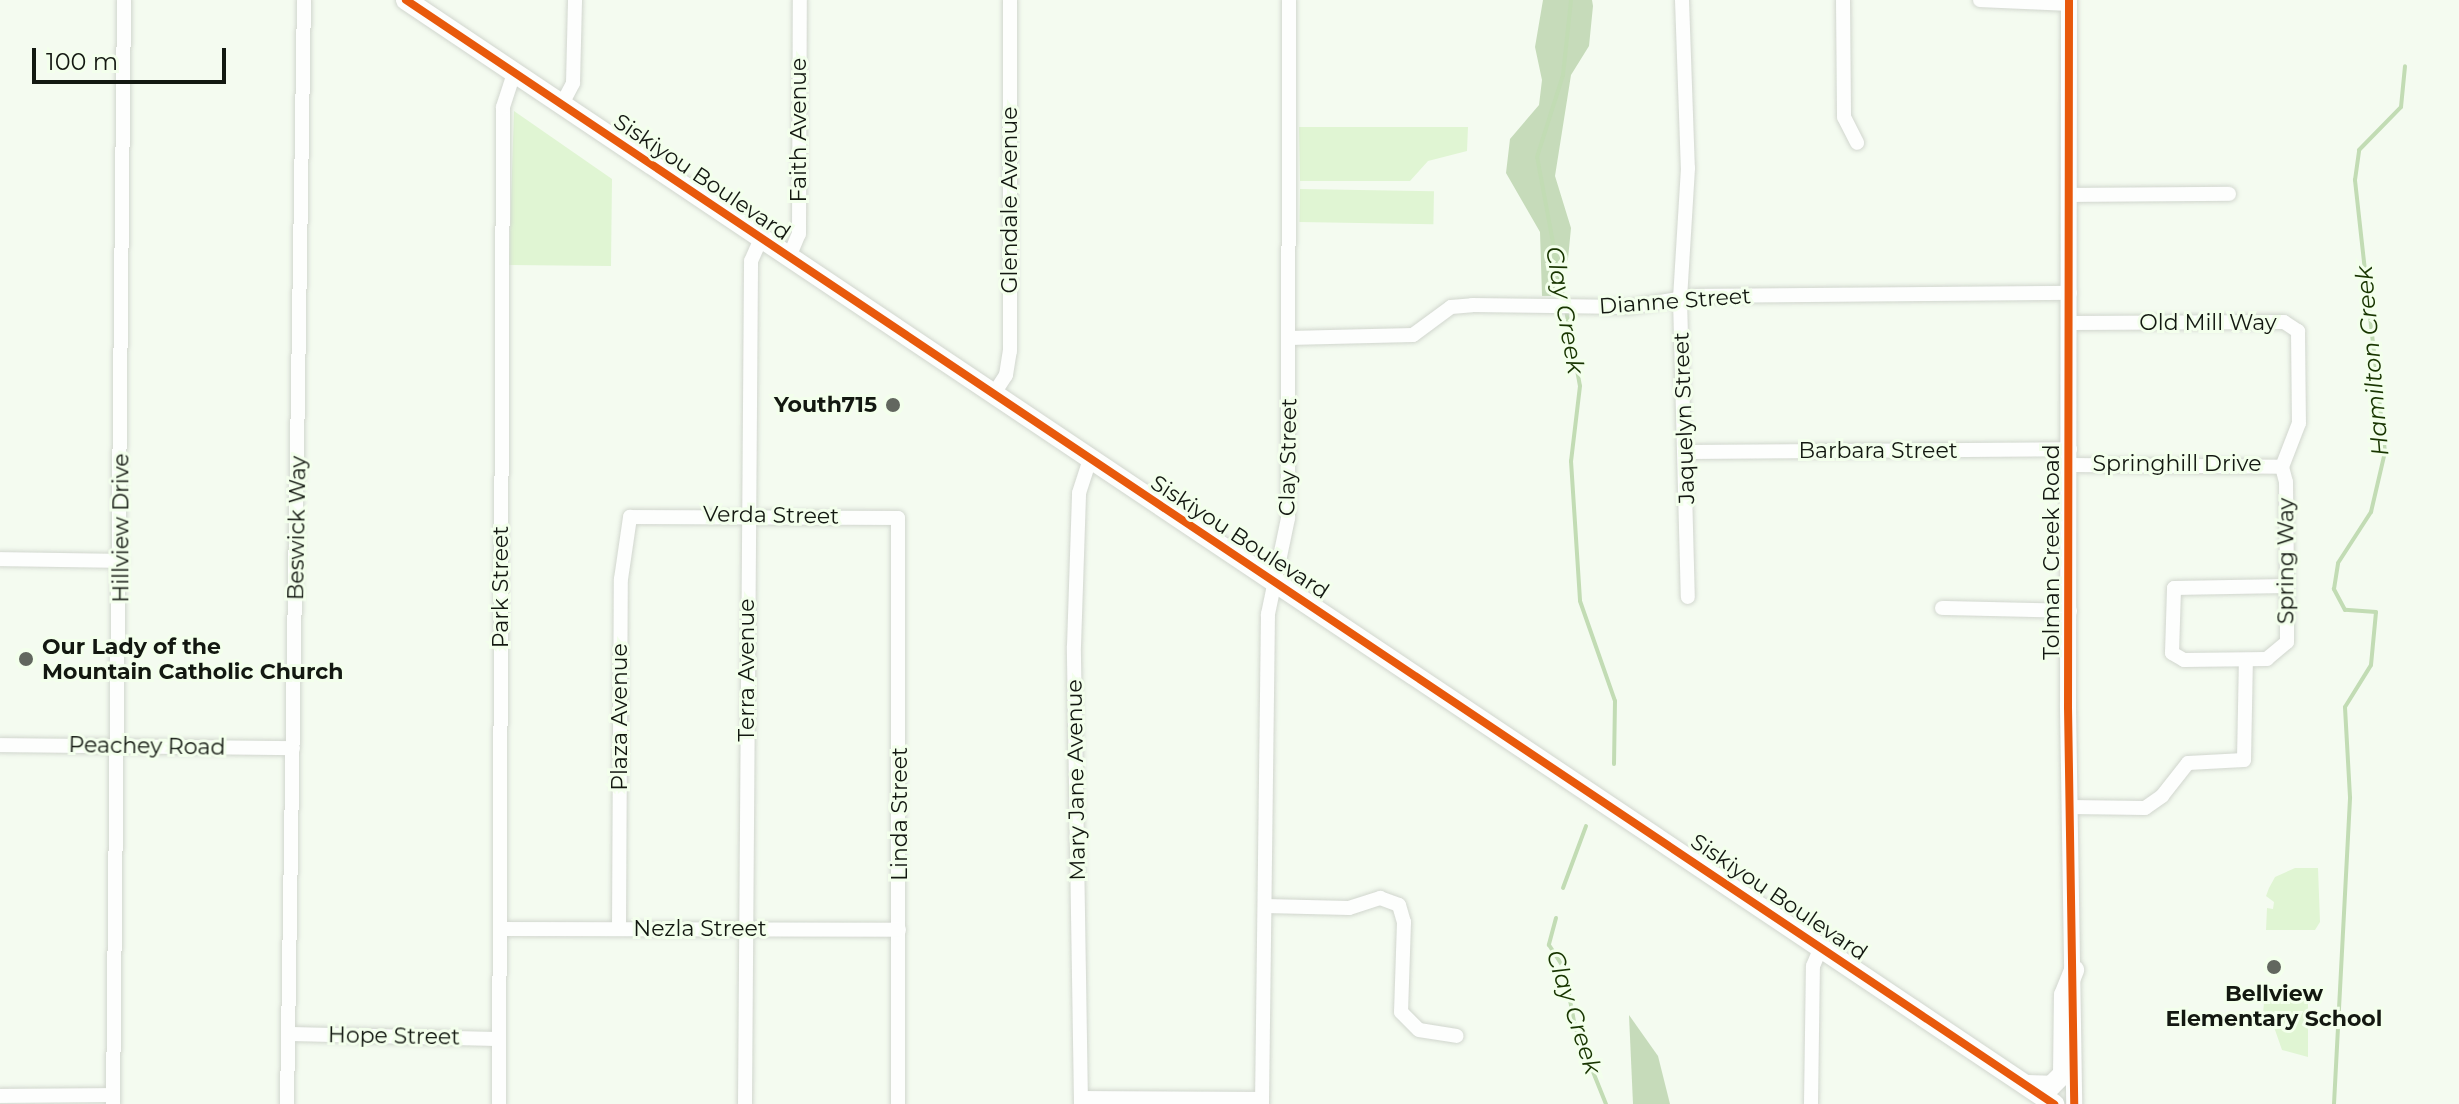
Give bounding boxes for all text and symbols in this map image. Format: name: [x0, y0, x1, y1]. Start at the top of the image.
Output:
scale bar: [36, 32, 230, 82]
text: 100 m: [46, 47, 118, 76]
street label: Faith Avenue: [786, 58, 812, 202]
street label: Glendale Avenue: [997, 107, 1023, 293]
street label: Siskiyou Boulevard: [609, 108, 795, 246]
water label: Clay Creek: [1540, 244, 1590, 376]
water label: Hamilton Creek: [2349, 265, 2395, 457]
street label: Dianne Street: [1598, 283, 1752, 319]
street label: Old Mill Way: [2139, 310, 2277, 336]
street label: Jaquelyn Street: [1668, 332, 1700, 504]
place label: Youth715: [774, 392, 877, 418]
marker: Youth715: [884, 396, 902, 414]
street label: Clay Street: [1274, 398, 1302, 516]
street label: Barbara Street: [1798, 438, 1958, 464]
street label: Tolman Creek Road: [2039, 444, 2065, 660]
street label: Springhill Drive: [2093, 451, 2261, 477]
street label: Hillview Drive: [108, 453, 134, 603]
street label: Beswick Way: [283, 456, 311, 600]
street label: Siskiyou Boulevard: [1146, 470, 1334, 604]
street label: Spring Way: [2273, 498, 2299, 624]
street label: Verda Street: [703, 501, 839, 529]
street label: Park Street: [488, 526, 514, 648]
street label: Terra Avenue: [734, 598, 760, 742]
place label: Our Lady of the Mountain Catholic Church: [42, 633, 343, 684]
street label: Plaza Avenue: [607, 643, 633, 791]
marker: Our Lady of the Mountain Catholic Church: [17, 650, 35, 668]
street label: Mary Jane Avenue: [1061, 679, 1091, 881]
street label: Peachey Road: [68, 731, 226, 761]
street label: Linda Street: [887, 747, 913, 881]
street label: Siskiyou Boulevard: [1686, 828, 1872, 966]
street label: Nezla Street: [633, 916, 767, 942]
water label: Clay Creek: [1540, 946, 1608, 1078]
marker: Bellview Elementary School: [2265, 958, 2283, 976]
place label: Bellview Elementary School: [2166, 980, 2382, 1032]
street label: Hope Street: [328, 1022, 460, 1050]

